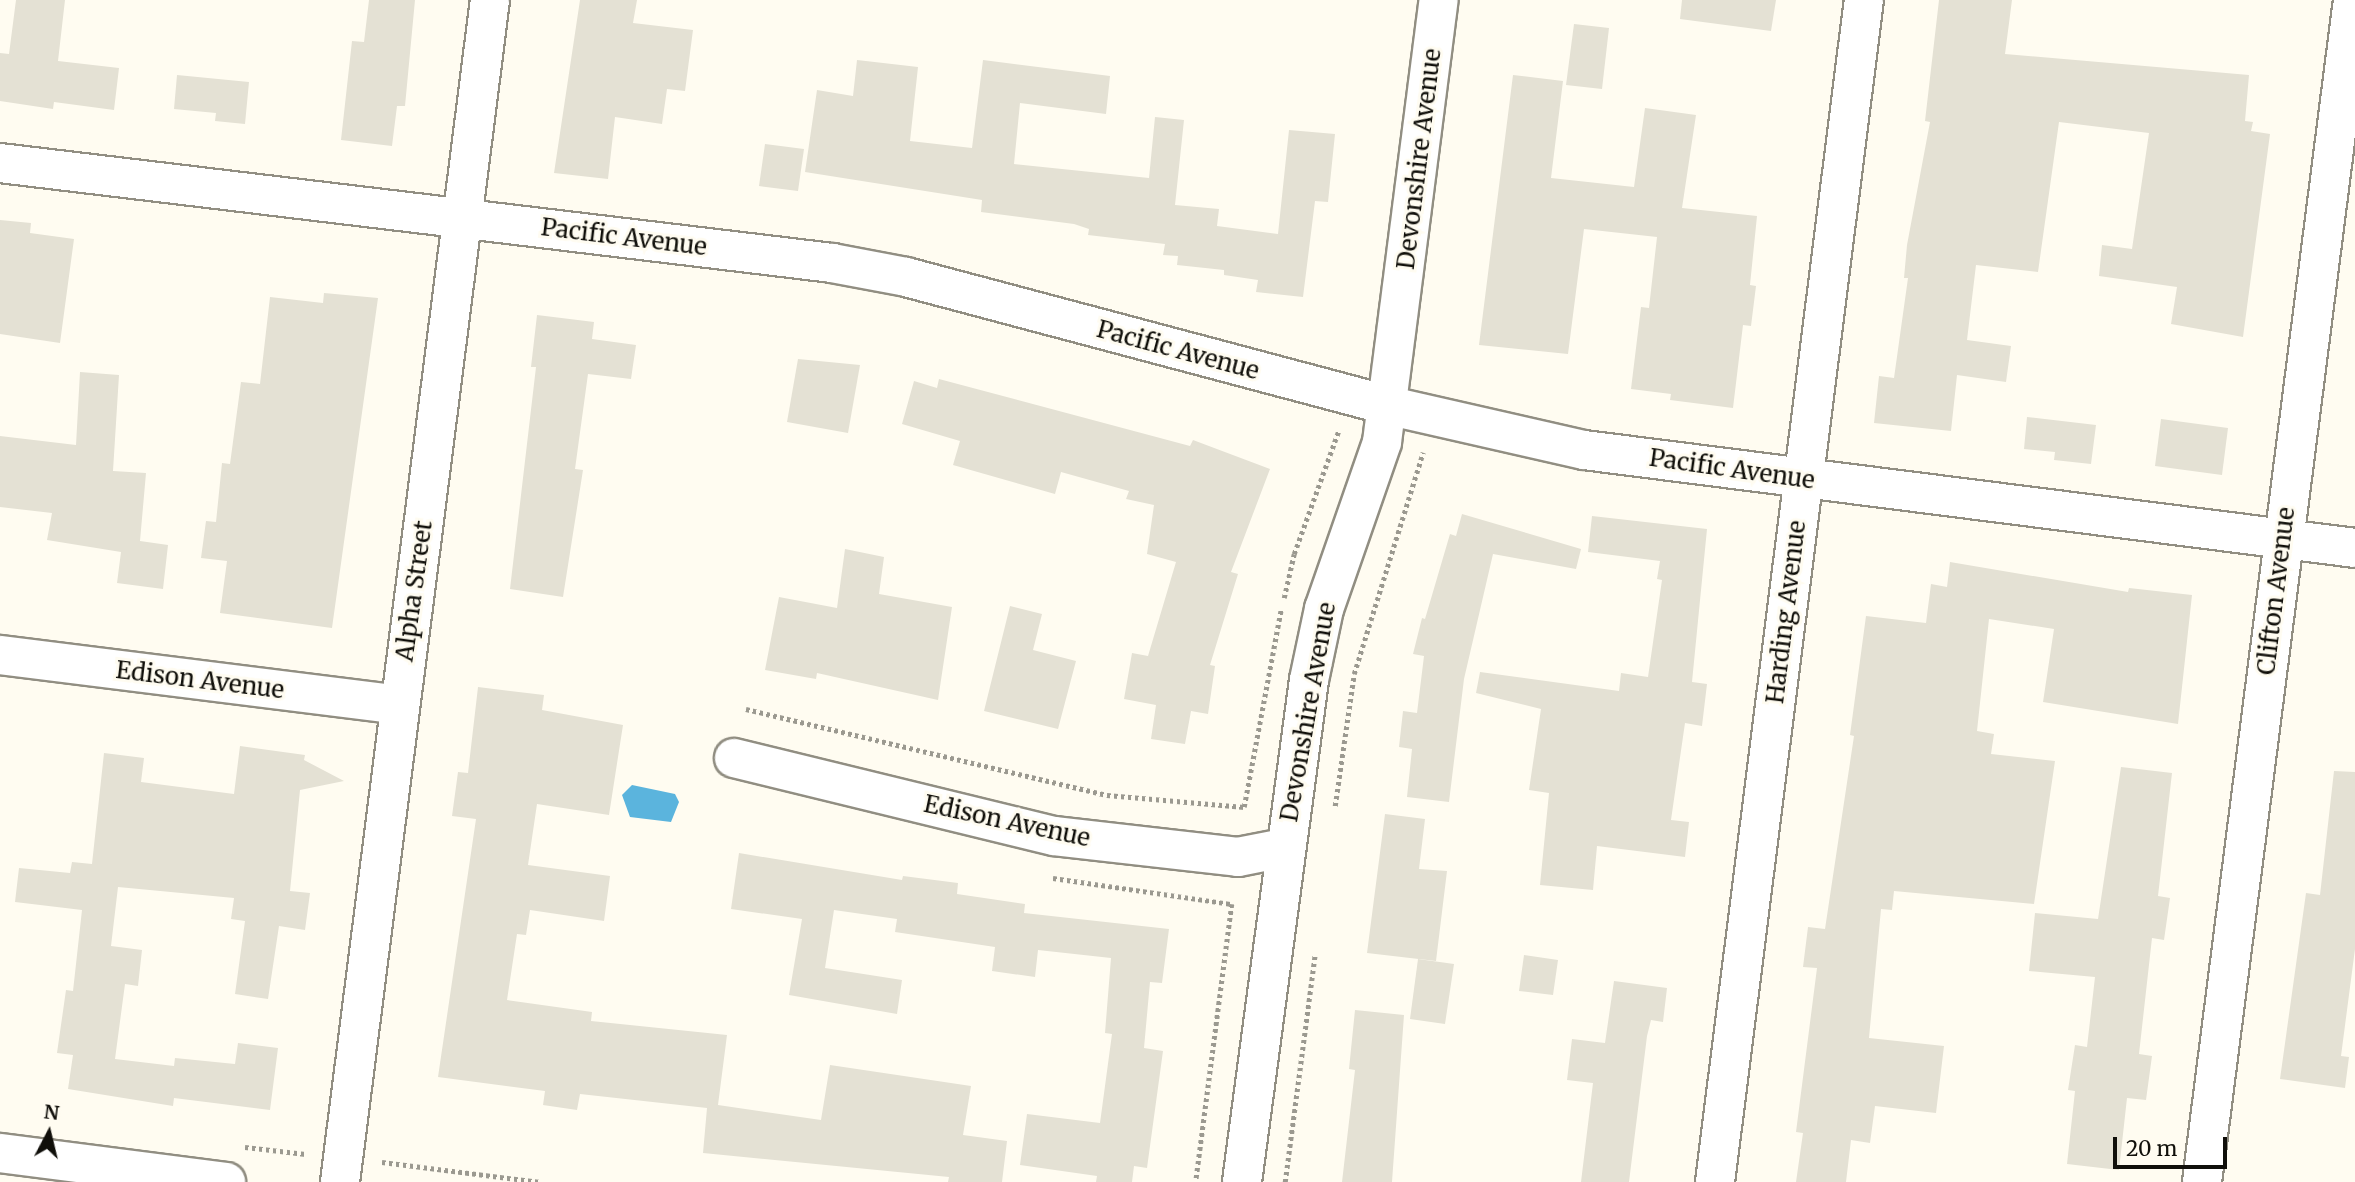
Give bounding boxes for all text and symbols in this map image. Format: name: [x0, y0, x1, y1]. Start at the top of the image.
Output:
street label: Devonshire Avenue: [1391, 47, 1447, 271]
street label: Pacific Avenue: [539, 213, 709, 261]
street label: Pacific Avenue: [1094, 314, 1262, 386]
street label: Pacific Avenue: [1647, 443, 1817, 495]
street label: Clifton Avenue: [2251, 505, 2301, 677]
street label: Alpha Street: [390, 519, 438, 663]
street label: Harding Avenue: [1760, 519, 1812, 705]
street label: Devonshire Avenue: [1275, 600, 1341, 824]
street label: Edison Avenue: [114, 655, 286, 705]
street label: Edison Avenue: [921, 789, 1093, 853]
north arrow: [14, 1098, 84, 1168]
text: N: [43, 1099, 60, 1125]
scale bar: [2117, 1122, 2231, 1166]
text: 20 m: [2126, 1135, 2177, 1162]

